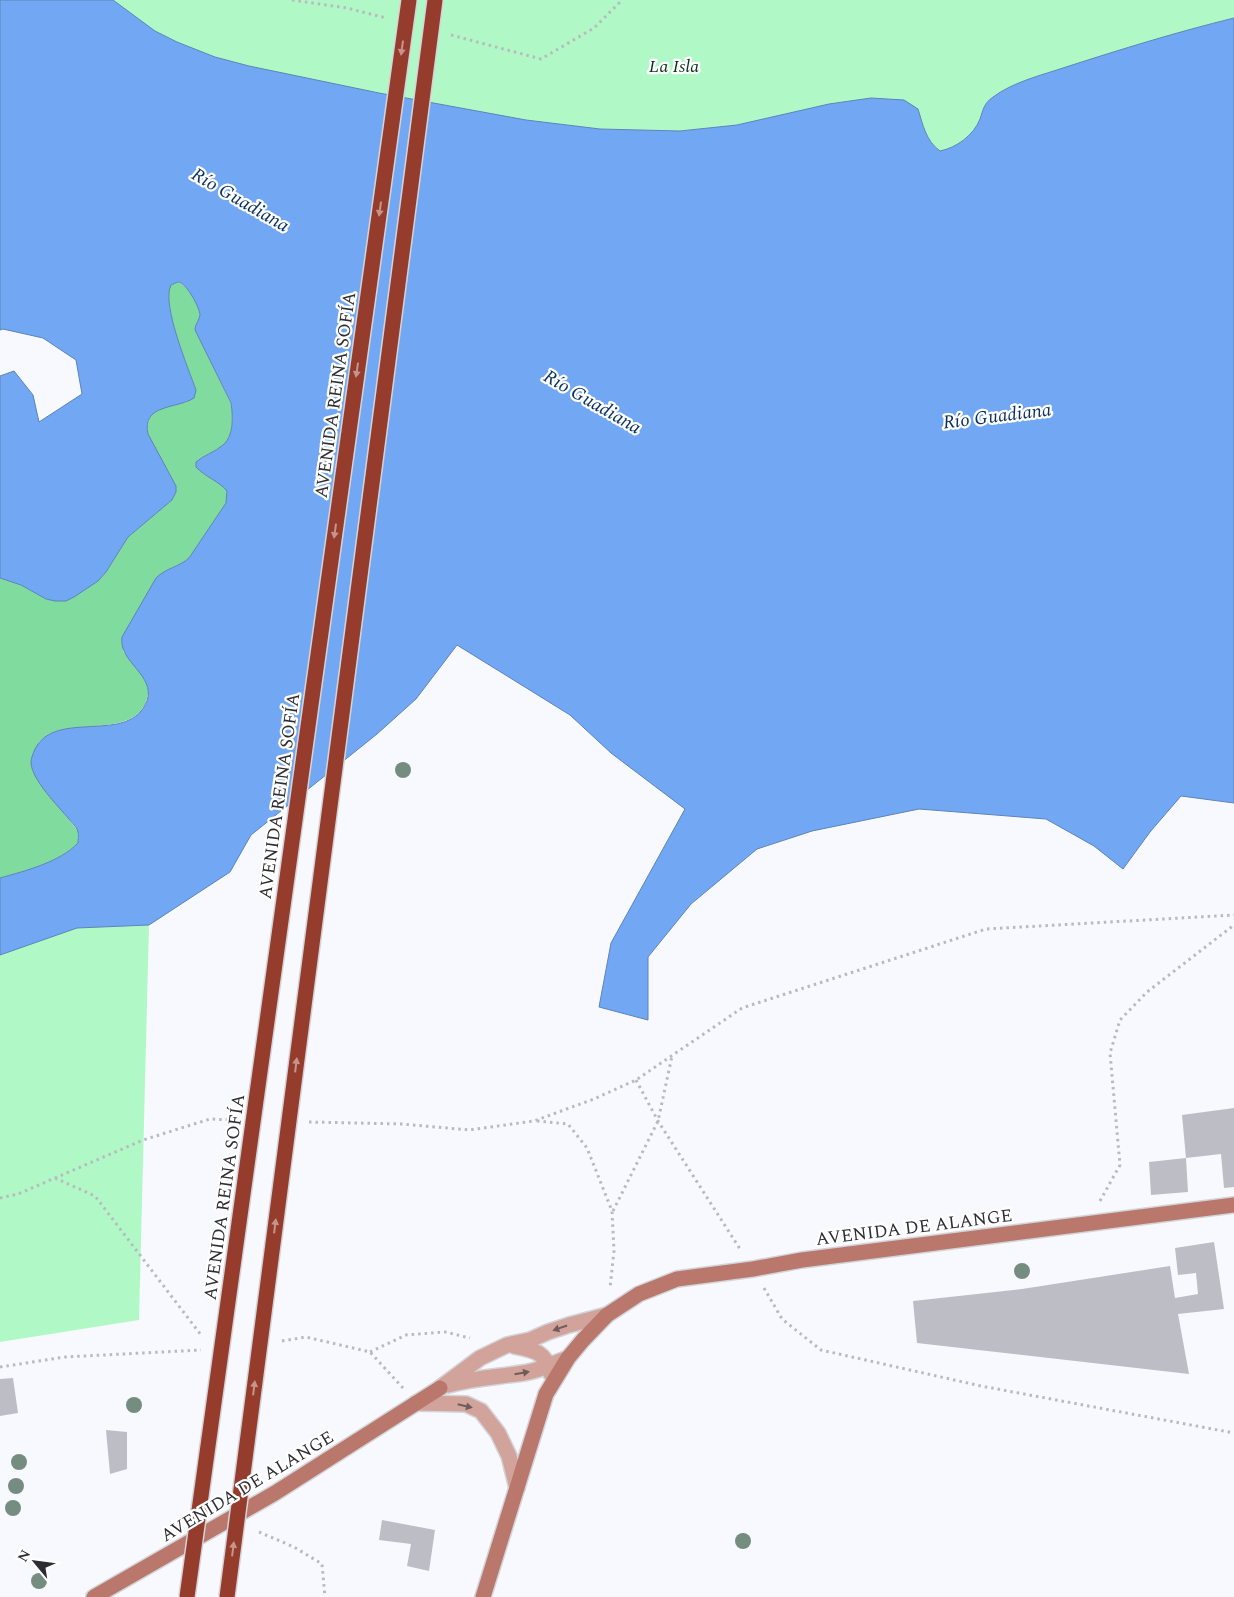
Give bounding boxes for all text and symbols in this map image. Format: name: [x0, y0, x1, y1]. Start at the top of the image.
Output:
one-way arrow: [398, 41, 406, 57]
park label: La Isla: [649, 53, 699, 80]
water label: Río Guadiana: [186, 161, 295, 240]
one-way arrow: [376, 202, 384, 218]
street label: AVENIDA REINA SOFÍA: [308, 290, 363, 500]
one-way arrow: [353, 363, 361, 379]
water label: Río Guadiana: [538, 363, 647, 442]
water label: Río Guadiana: [941, 395, 1053, 438]
one-way arrow: [331, 524, 339, 540]
street label: AVENIDA REINA SOFÍA: [252, 691, 307, 901]
one-way arrow: [292, 1057, 300, 1073]
street label: AVENIDA REINA SOFÍA: [197, 1092, 252, 1302]
street label: AVENIDA DE ALANGE: [814, 1202, 1014, 1253]
one-way arrow: [271, 1218, 279, 1234]
one-way arrow: [552, 1324, 567, 1332]
one-way arrow: [514, 1368, 530, 1376]
one-way arrow: [250, 1379, 258, 1395]
one-way arrow: [457, 1402, 473, 1410]
street label: AVENIDA DE ALANGE: [155, 1424, 339, 1549]
north arrow: [10, 1537, 60, 1587]
one-way arrow: [229, 1540, 237, 1556]
text: N: [12, 1546, 36, 1566]

